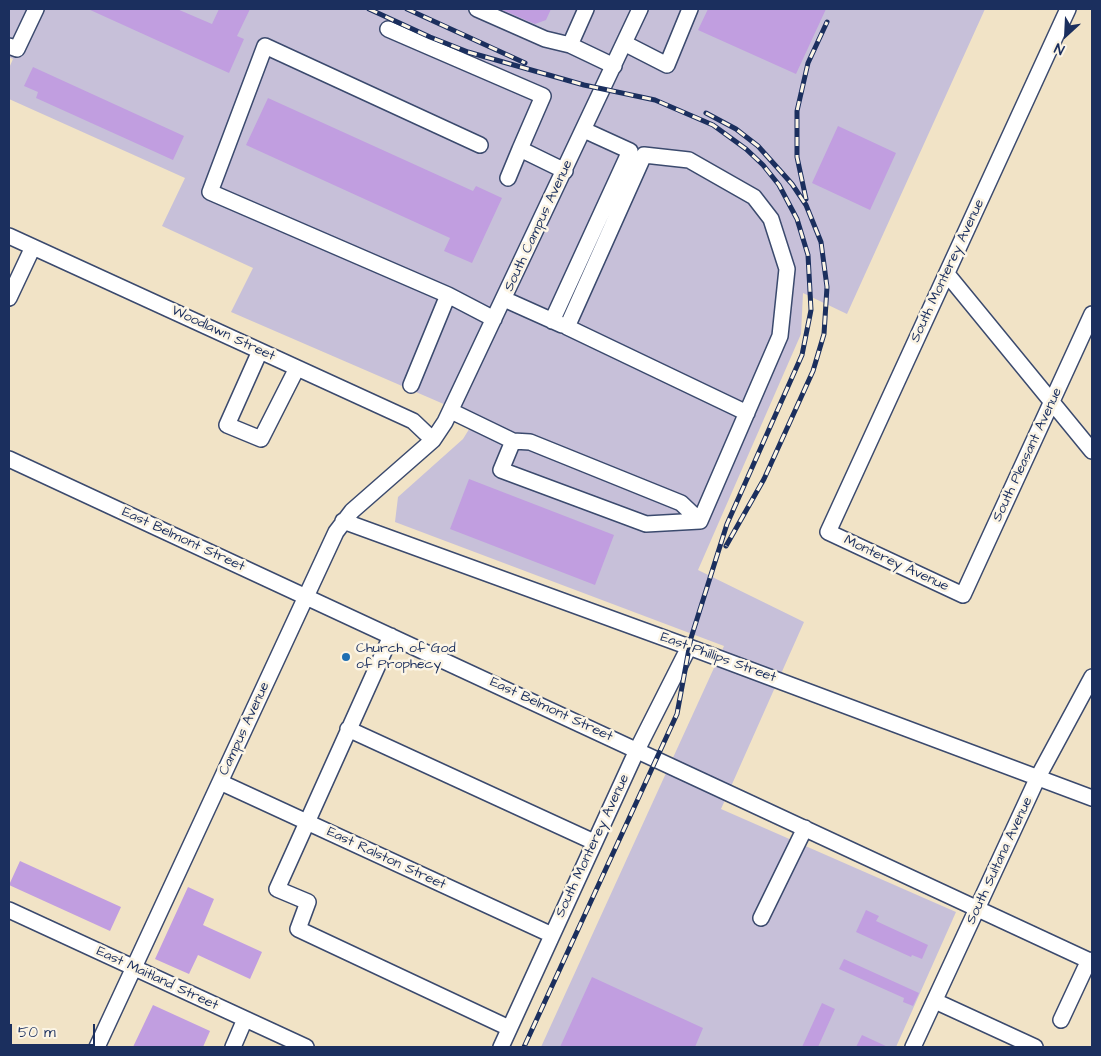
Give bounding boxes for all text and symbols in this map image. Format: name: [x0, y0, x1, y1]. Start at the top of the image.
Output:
north arrow: [1041, 10, 1091, 60]
text: N: [1051, 38, 1068, 60]
street label: South Campus Avenue: [501, 158, 577, 294]
street label: South Monterey Avenue: [907, 197, 989, 345]
street label: Woodlawn Street: [168, 303, 278, 365]
street label: South Pleasant Avenue: [990, 385, 1066, 525]
street label: East Belmont Street: [119, 504, 247, 576]
street label: Monterey Avenue: [841, 532, 951, 596]
street label: East Phillips Street: [658, 629, 778, 687]
place label: Church of God of Prophecy: [356, 641, 456, 674]
marker: Church of God of Prophecy: [340, 651, 352, 663]
street label: East Belmont Street: [487, 674, 615, 746]
street label: Campus Avenue: [216, 680, 274, 778]
street label: South Monterey Avenue: [552, 772, 634, 920]
street label: South Sultana Avenue: [963, 795, 1037, 927]
street label: East Ralston Street: [324, 824, 448, 894]
street label: East Maitland Street: [93, 943, 221, 1015]
scale bar: [12, 1014, 98, 1046]
text: 50 m: [18, 1022, 56, 1043]

